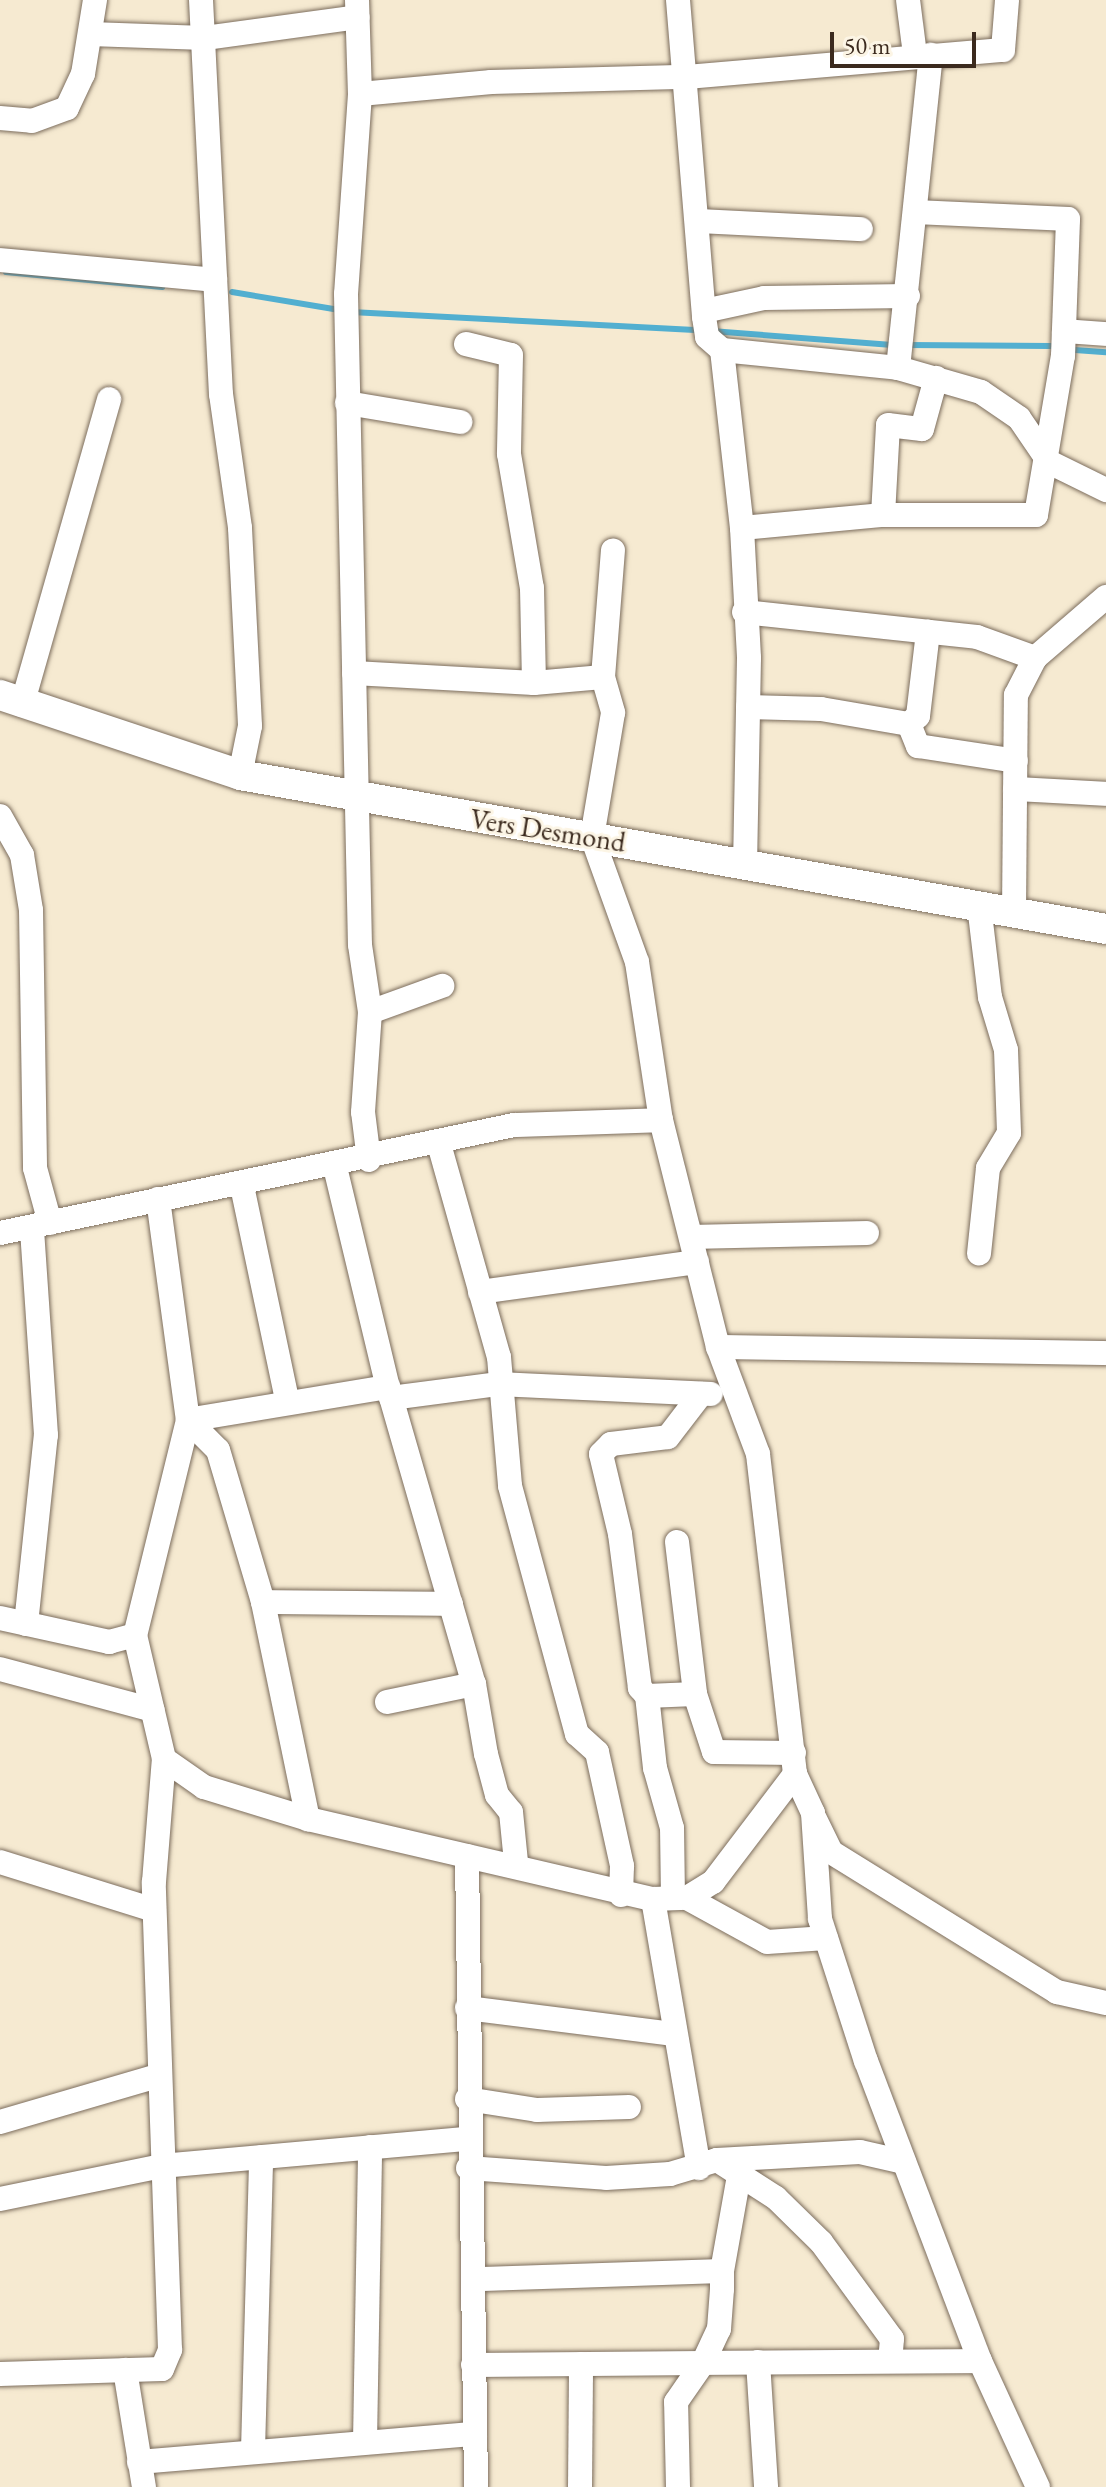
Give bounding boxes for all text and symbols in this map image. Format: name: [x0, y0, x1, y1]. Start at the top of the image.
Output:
scale bar: [834, 16, 980, 66]
text: 50 m: [844, 30, 891, 61]
street label: Vers Desmond: [468, 801, 628, 859]

